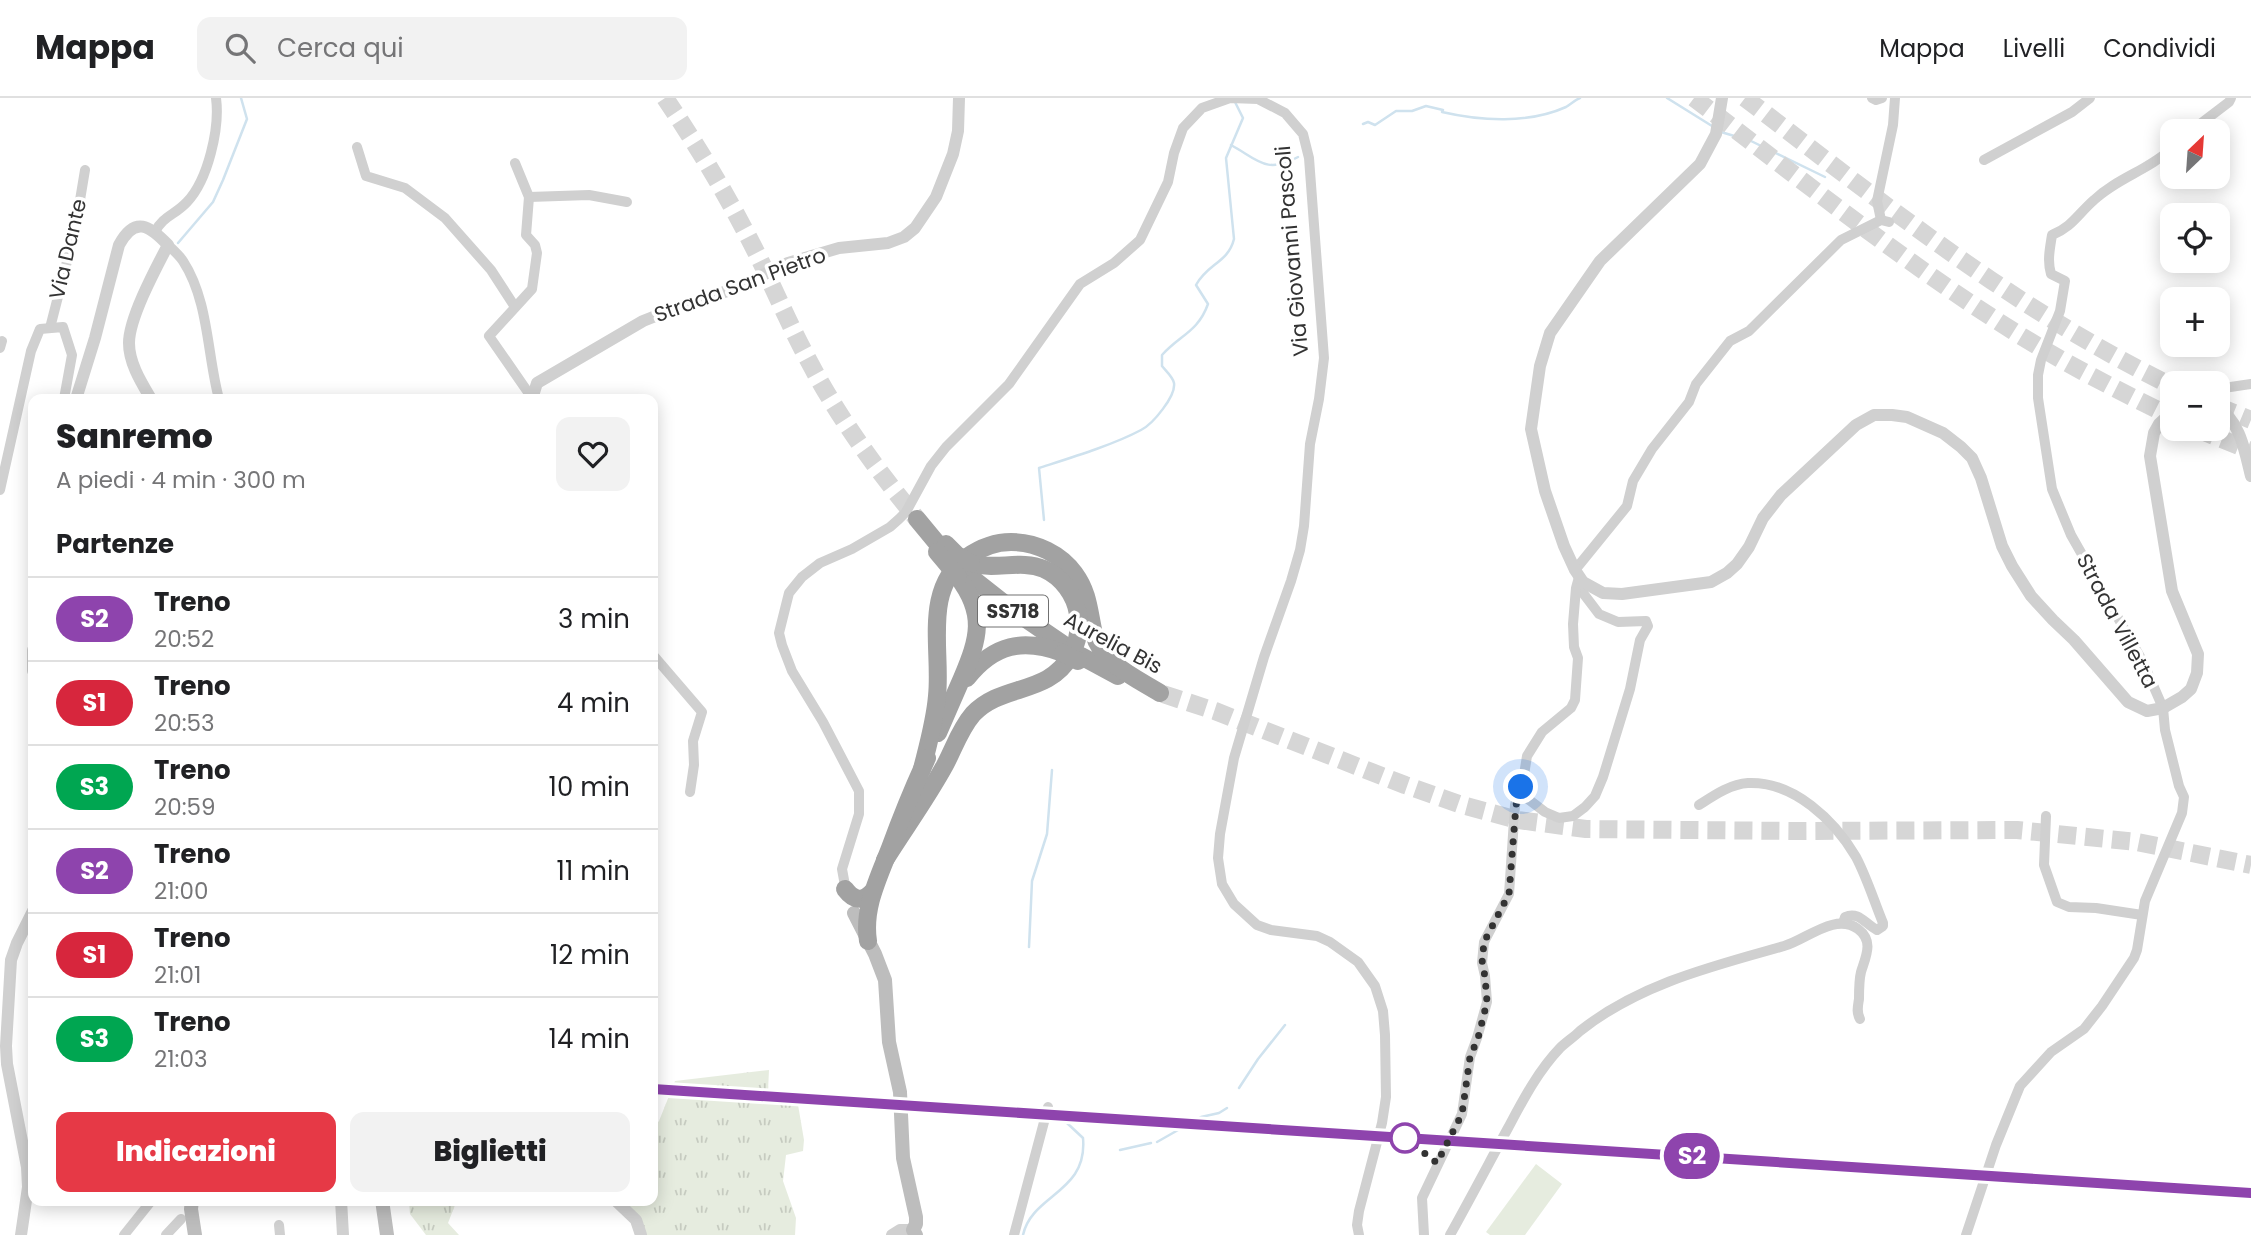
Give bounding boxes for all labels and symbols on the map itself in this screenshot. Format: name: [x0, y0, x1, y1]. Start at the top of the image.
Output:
north arrow: [2160, 119, 2230, 189]
street label: Via Giovanni Pascoli: [1268, 144, 1315, 358]
street label: Via Dante: [42, 196, 93, 302]
street label: Strada San Pietro: [650, 240, 830, 329]
street label: Strada Villetta: [2070, 549, 2165, 693]
road number: SS718: [978, 596, 1048, 626]
street label: Aurelia Bis: [1059, 604, 1168, 681]
your location: [1503, 769, 1538, 804]
unlabelled marker: [1390, 1123, 1420, 1153]
line badge: S2: [1660, 1133, 1724, 1179]

